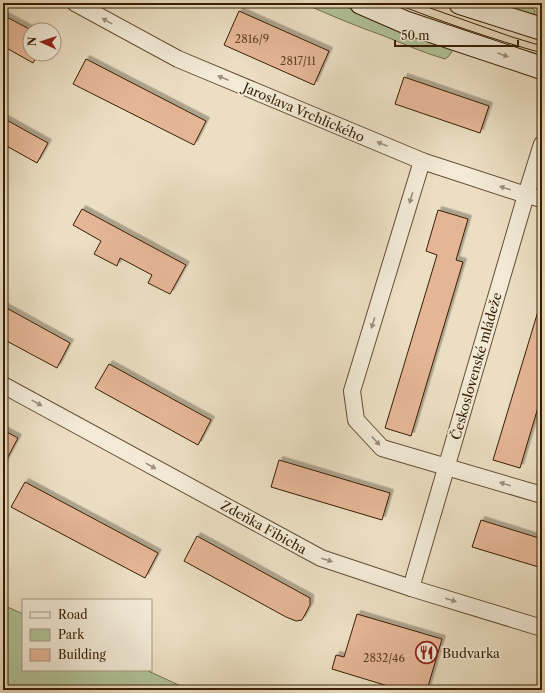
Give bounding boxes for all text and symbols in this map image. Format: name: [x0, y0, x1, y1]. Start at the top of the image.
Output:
one-way arrow: [101, 17, 113, 24]
north arrow: [22, 22, 62, 62]
scale bar: [395, 22, 518, 48]
text: 50 m: [401, 28, 430, 43]
house number: 2816/9: [235, 32, 269, 46]
text: N: [25, 36, 39, 47]
one-way arrow: [497, 52, 509, 58]
house number: 2817/11: [280, 54, 316, 68]
one-way arrow: [217, 75, 229, 81]
street label: Jaroslava Vrchlického: [239, 78, 367, 145]
one-way arrow: [376, 141, 388, 147]
one-way arrow: [498, 185, 510, 191]
one-way arrow: [408, 193, 414, 205]
street label: Československé mládeže: [447, 290, 505, 442]
one-way arrow: [370, 317, 376, 329]
one-way arrow: [31, 400, 43, 407]
one-way arrow: [371, 437, 380, 446]
one-way arrow: [145, 462, 157, 469]
one-way arrow: [498, 481, 510, 487]
street label: Zdeňka Fibicha: [218, 497, 310, 557]
one-way arrow: [322, 558, 334, 564]
one-way arrow: [445, 597, 457, 603]
legend: [22, 599, 152, 671]
text: Road: [58, 607, 88, 622]
text: Park: [58, 627, 85, 642]
restaurant icon: Budvarka: [414, 640, 440, 666]
place label: Budvarka: [442, 645, 500, 661]
text: Building: [58, 647, 106, 662]
house number: 2832/46: [363, 651, 405, 665]

